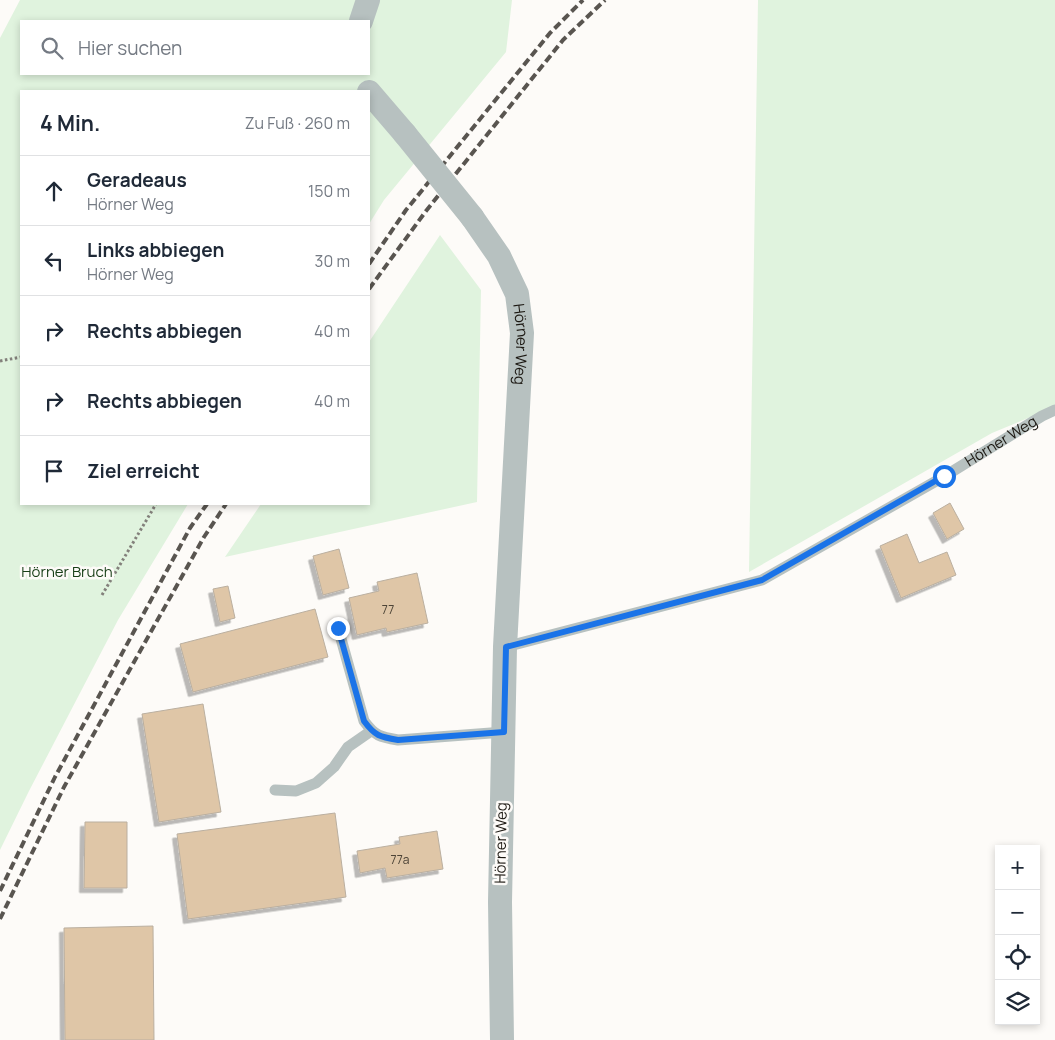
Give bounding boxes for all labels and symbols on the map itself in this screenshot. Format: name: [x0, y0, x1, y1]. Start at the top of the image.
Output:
street label: Hörner Weg: [508, 302, 533, 385]
street label: Hörner Weg: [961, 411, 1041, 471]
route start: [933, 465, 956, 488]
park label: Hörner Bruch: [21, 561, 113, 582]
house number: 77: [382, 601, 394, 618]
route end: [327, 617, 350, 640]
street label: Hörner Weg: [489, 802, 512, 884]
house number: 77a: [390, 851, 410, 868]

